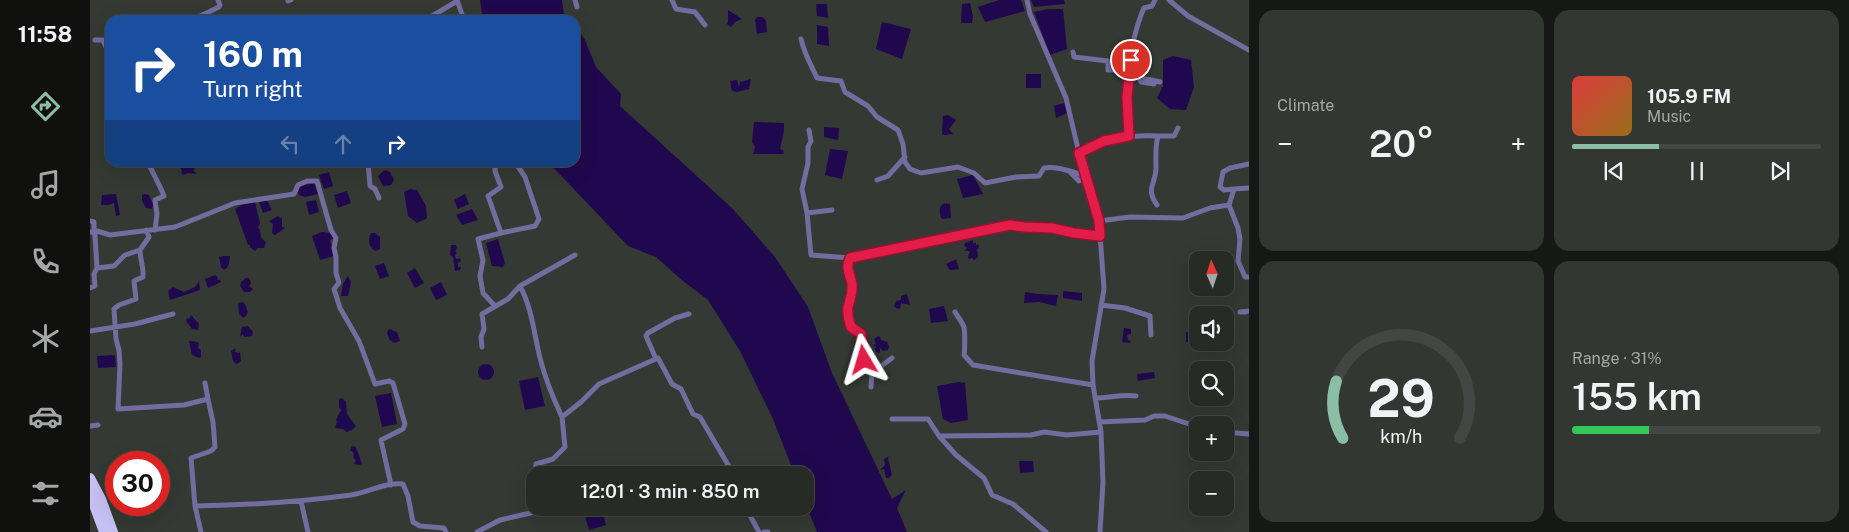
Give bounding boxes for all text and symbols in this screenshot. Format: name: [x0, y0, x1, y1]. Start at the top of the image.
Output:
text: 11:58: [18, 21, 72, 47]
text: 160 m: [203, 34, 303, 75]
icon: right: [120, 35, 185, 100]
pin: [1110, 39, 1152, 81]
icon: arrive: [1117, 46, 1145, 74]
text: Turn right: [203, 76, 303, 102]
text: 105.9 FM: [1647, 85, 1731, 107]
icon: directions: [28, 89, 63, 124]
text: Climate: [1277, 96, 1334, 115]
text: Music: [1647, 107, 1691, 126]
text: 20°: [1369, 121, 1434, 166]
text: −: [1277, 127, 1293, 160]
text: +: [1510, 127, 1526, 160]
icon: left: [276, 130, 304, 158]
icon: ahead: [329, 130, 357, 158]
icon: right: [382, 130, 410, 158]
icon: previous: [1600, 157, 1628, 185]
icon: pause: [1683, 157, 1711, 185]
icon: next: [1766, 157, 1794, 185]
icon: music: [28, 167, 63, 202]
icon: phone: [28, 244, 63, 279]
north arrow: [1189, 251, 1234, 296]
map controls: [1189, 251, 1234, 516]
button: sound: [1189, 306, 1234, 351]
icon: climate: [28, 321, 63, 356]
position arrow: [837, 333, 889, 385]
text: Range · 31%: [1572, 349, 1662, 368]
button: search: [1189, 361, 1234, 406]
text: 29: [1368, 368, 1435, 429]
text: 155 km: [1572, 374, 1702, 419]
icon: car: [28, 399, 63, 434]
button: +: [1189, 416, 1234, 461]
text: km/h: [1380, 426, 1423, 447]
speed limit sign: 30: [105, 451, 170, 516]
button: −: [1189, 471, 1234, 516]
icon: filters: [28, 476, 63, 511]
text: 12:01 · 3 min · 850 m: [580, 480, 760, 502]

